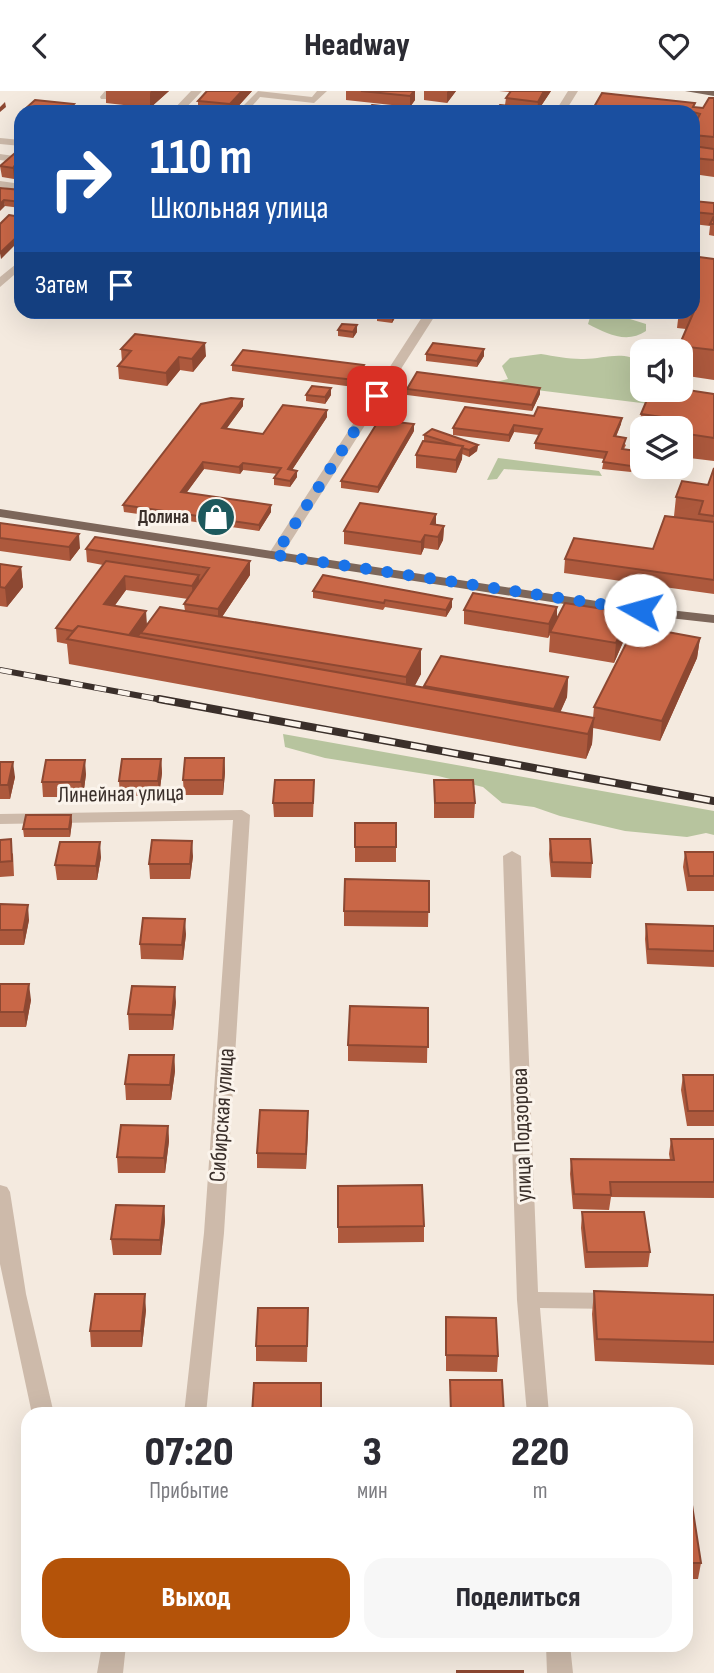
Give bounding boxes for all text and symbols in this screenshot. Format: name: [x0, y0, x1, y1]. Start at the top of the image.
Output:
text: Headway: [304, 26, 410, 65]
icon: back: [21, 27, 59, 65]
icon: heart: [655, 27, 693, 65]
text: 110 m: [150, 129, 252, 188]
icon: right: [35, 133, 126, 224]
text: Школьная улица: [150, 189, 329, 228]
icon: arrive: [102, 266, 140, 304]
text: Затем: [35, 270, 88, 301]
map controls: [630, 339, 693, 479]
button: sound: [630, 339, 693, 402]
pin: [347, 366, 407, 426]
icon: arrive: [358, 377, 396, 415]
button: layers: [630, 416, 693, 479]
shop icon: Долина: [195, 496, 237, 538]
place label: Долина: [138, 506, 189, 529]
position arrow: [603, 573, 677, 647]
street label: Линейная улица: [58, 779, 184, 809]
street label: Сибирская улица: [203, 1047, 241, 1183]
street label: улица Подзорова: [506, 1067, 538, 1203]
text: 07:20: [145, 1427, 233, 1478]
text: 3: [363, 1427, 382, 1478]
text: 220: [511, 1427, 569, 1478]
text: Прибытие: [149, 1477, 229, 1505]
text: мин: [357, 1477, 388, 1505]
text: m: [533, 1477, 548, 1505]
button: Выход: [42, 1558, 350, 1638]
button: Поделиться: [364, 1558, 672, 1638]

